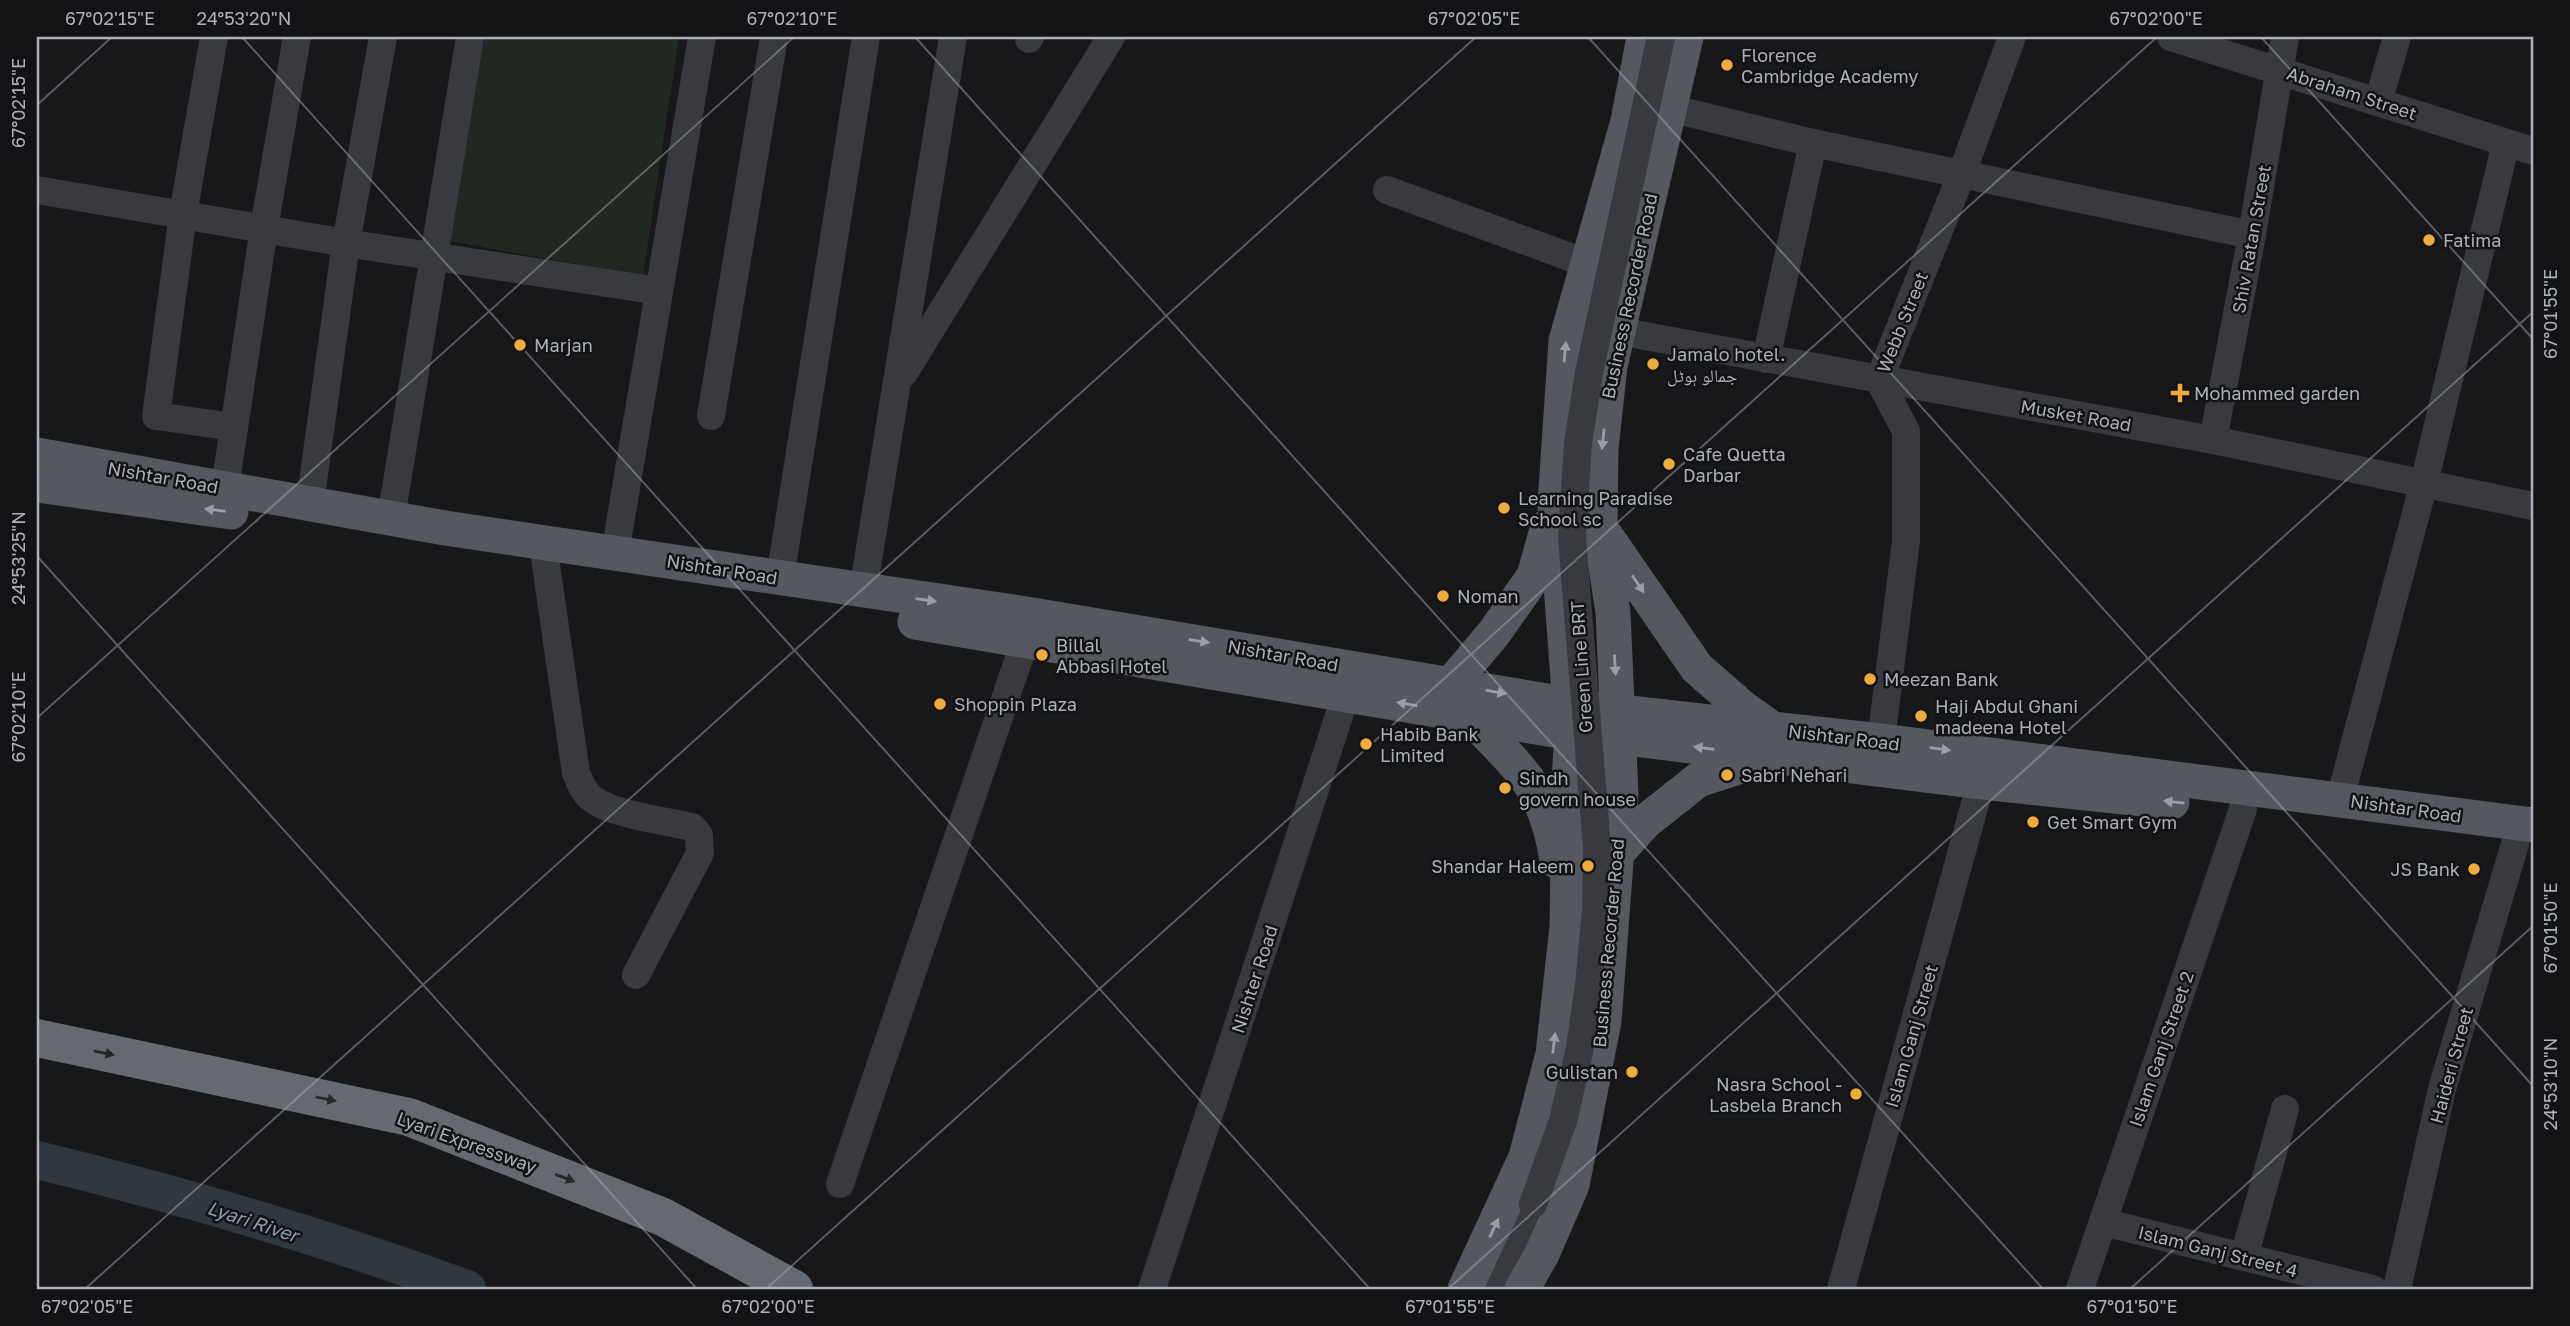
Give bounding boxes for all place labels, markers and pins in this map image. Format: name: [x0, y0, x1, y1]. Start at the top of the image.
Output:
place label: Florence Cambridge Academy: [1741, 44, 1918, 87]
marker: Florence Cambridge Academy: [1719, 57, 1735, 73]
place label: Fatima: [2443, 229, 2501, 251]
marker: Fatima: [2421, 232, 2437, 248]
place label: Marjan: [534, 334, 593, 356]
marker: Marjan: [512, 337, 528, 353]
place label: Jamalo hotel. جمالو ہوٹل: [1667, 343, 1786, 387]
marker: Jamalo hotel. جمالو ہوٹل: [1645, 356, 1661, 372]
place label: Mohammed garden: [2194, 382, 2360, 404]
marker: Mohammed garden: [2172, 385, 2188, 401]
place label: Cafe Quetta Darbar: [1683, 443, 1786, 486]
marker: Cafe Quetta Darbar: [1661, 456, 1677, 472]
place label: Learning Paradise School sc: [1518, 487, 1673, 530]
marker: Learning Paradise School sc: [1496, 500, 1512, 516]
place label: Noman: [1457, 585, 1519, 607]
marker: Noman: [1435, 588, 1451, 604]
place label: Billal Abbasi Hotel: [1056, 634, 1167, 677]
marker: Billal Abbasi Hotel: [1034, 647, 1050, 663]
place label: Meezan Bank: [1884, 668, 1999, 690]
marker: Meezan Bank: [1862, 671, 1878, 687]
place label: Shoppin Plaza: [954, 693, 1077, 715]
place label: Haji Abdul Ghani madeena Hotel: [1935, 695, 2078, 738]
marker: Shoppin Plaza: [932, 696, 948, 712]
marker: Haji Abdul Ghani madeena Hotel: [1913, 708, 1929, 724]
place label: Habib Bank Limited: [1380, 723, 1479, 766]
marker: Habib Bank Limited: [1358, 736, 1374, 752]
place label: Sabri Nehari: [1741, 764, 1847, 786]
place label: Sindh govern house: [1519, 767, 1636, 810]
marker: Sabri Nehari: [1719, 767, 1735, 783]
marker: Sindh govern house: [1497, 780, 1513, 796]
place label: Get Smart Gym: [2047, 811, 2177, 833]
marker: Get Smart Gym: [2025, 814, 2041, 830]
place label: Shandar Haleem: [1431, 855, 1574, 877]
marker: Shandar Haleem: [1580, 858, 1596, 874]
place label: JS Bank: [2391, 858, 2460, 880]
marker: JS Bank: [2466, 861, 2482, 877]
place label: Gulistan: [1546, 1061, 1618, 1083]
marker: Gulistan: [1624, 1064, 1640, 1080]
place label: Nasra School - Lasbela Branch: [1709, 1073, 1842, 1116]
marker: Nasra School - Lasbela Branch: [1848, 1086, 1864, 1102]

